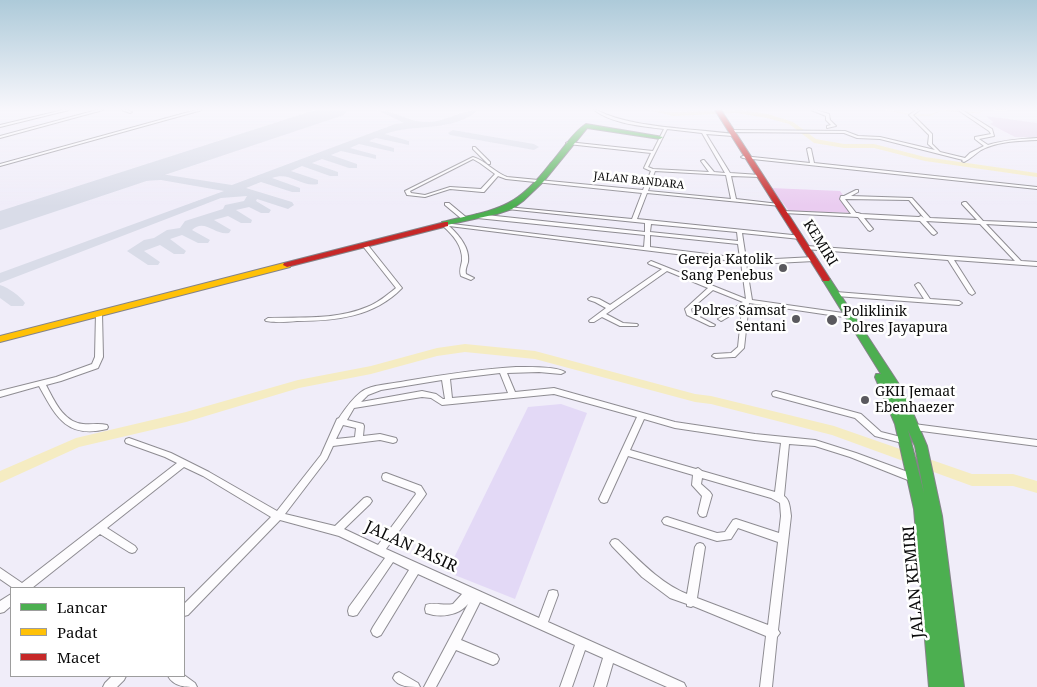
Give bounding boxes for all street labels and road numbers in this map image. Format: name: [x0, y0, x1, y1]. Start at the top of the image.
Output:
street label: JALAN BANDARA: [593, 170, 685, 192]
street label: KEMIRI: [799, 217, 841, 269]
street label: JALAN PASIR: [362, 517, 460, 577]
street label: JALAN KEMIRI: [900, 525, 928, 639]

